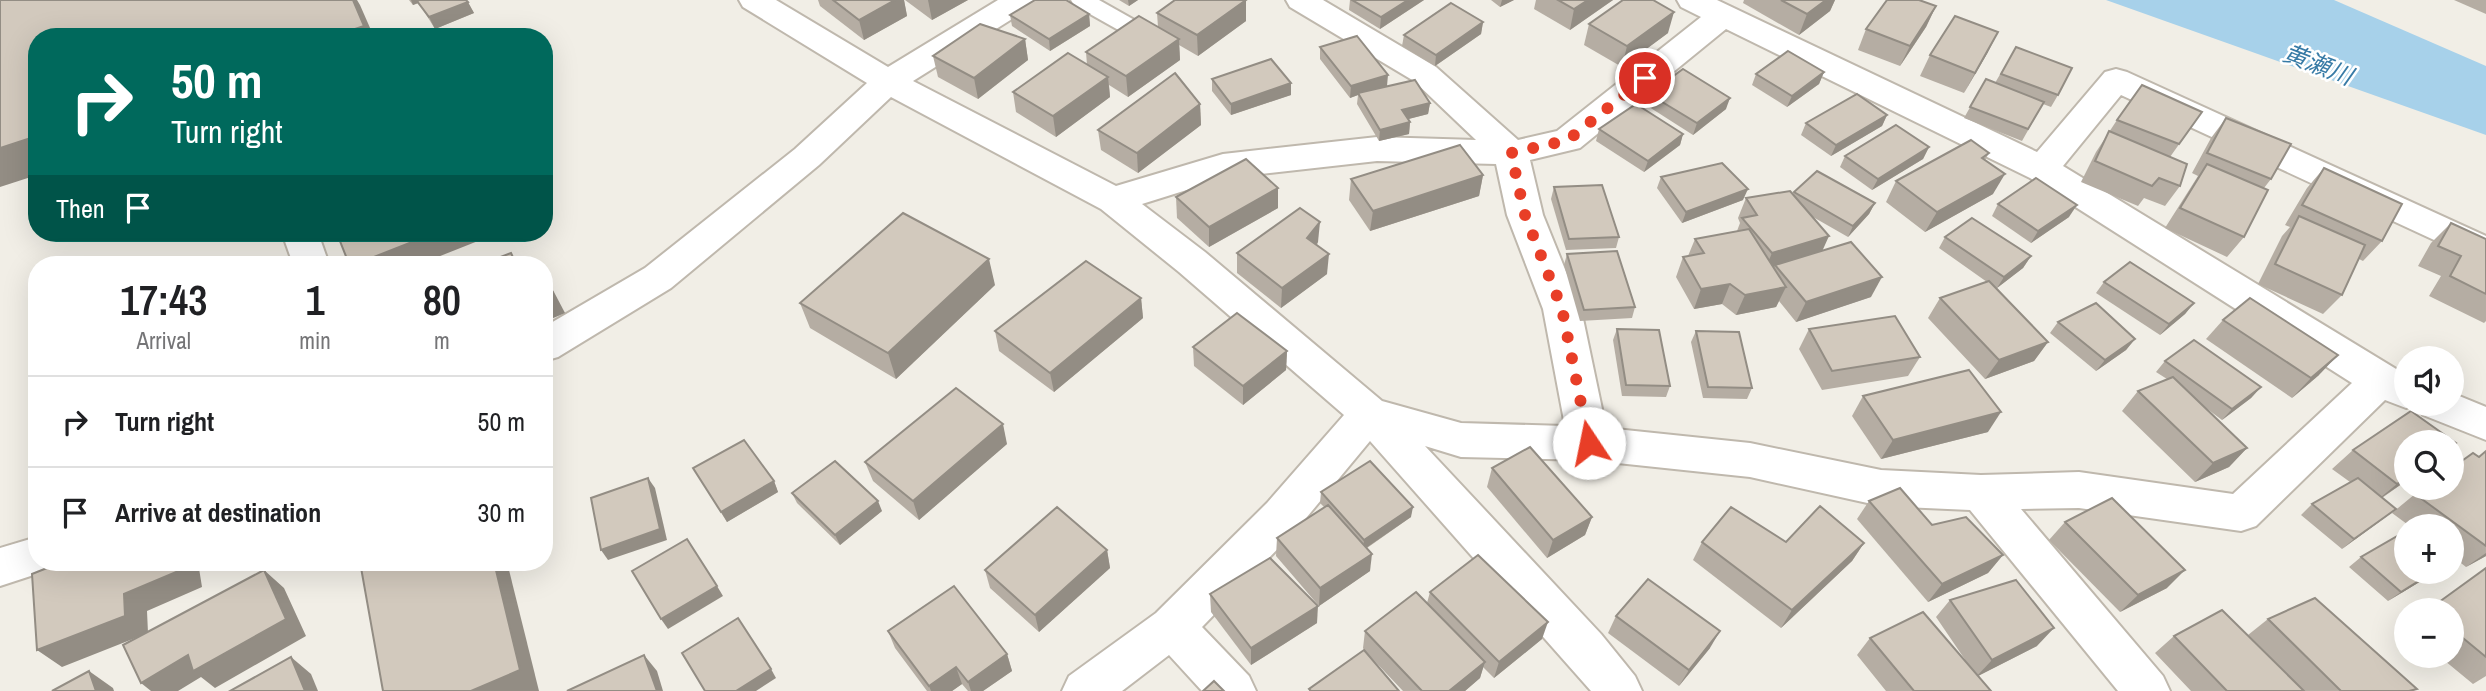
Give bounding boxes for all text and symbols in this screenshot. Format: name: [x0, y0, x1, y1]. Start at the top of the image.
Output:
water label: 黄瀬川: [2279, 36, 2360, 93]
text: 50 m: [171, 47, 263, 113]
pin: [1615, 48, 1675, 108]
icon: right: [56, 56, 147, 147]
icon: arrive: [1626, 59, 1664, 97]
text: Turn right: [171, 110, 283, 153]
icon: arrive: [119, 189, 157, 227]
text: Then: [56, 191, 105, 226]
text: 17:43: [120, 272, 207, 328]
text: 1: [305, 272, 325, 328]
text: 80: [423, 272, 461, 328]
text: Arrival: [136, 325, 191, 356]
text: min: [299, 325, 331, 356]
text: m: [434, 325, 450, 356]
map controls: [2394, 346, 2464, 668]
button: sound: [2394, 346, 2464, 416]
icon: right: [56, 403, 94, 441]
text: Turn right: [115, 404, 214, 439]
text: 50 m: [478, 404, 525, 439]
position arrow: [1552, 406, 1626, 480]
button: search: [2394, 430, 2464, 500]
icon: arrive: [56, 494, 94, 532]
text: Arrive at destination: [115, 495, 321, 530]
text: 30 m: [478, 495, 525, 530]
button: +: [2394, 514, 2464, 584]
button: −: [2394, 598, 2464, 668]

